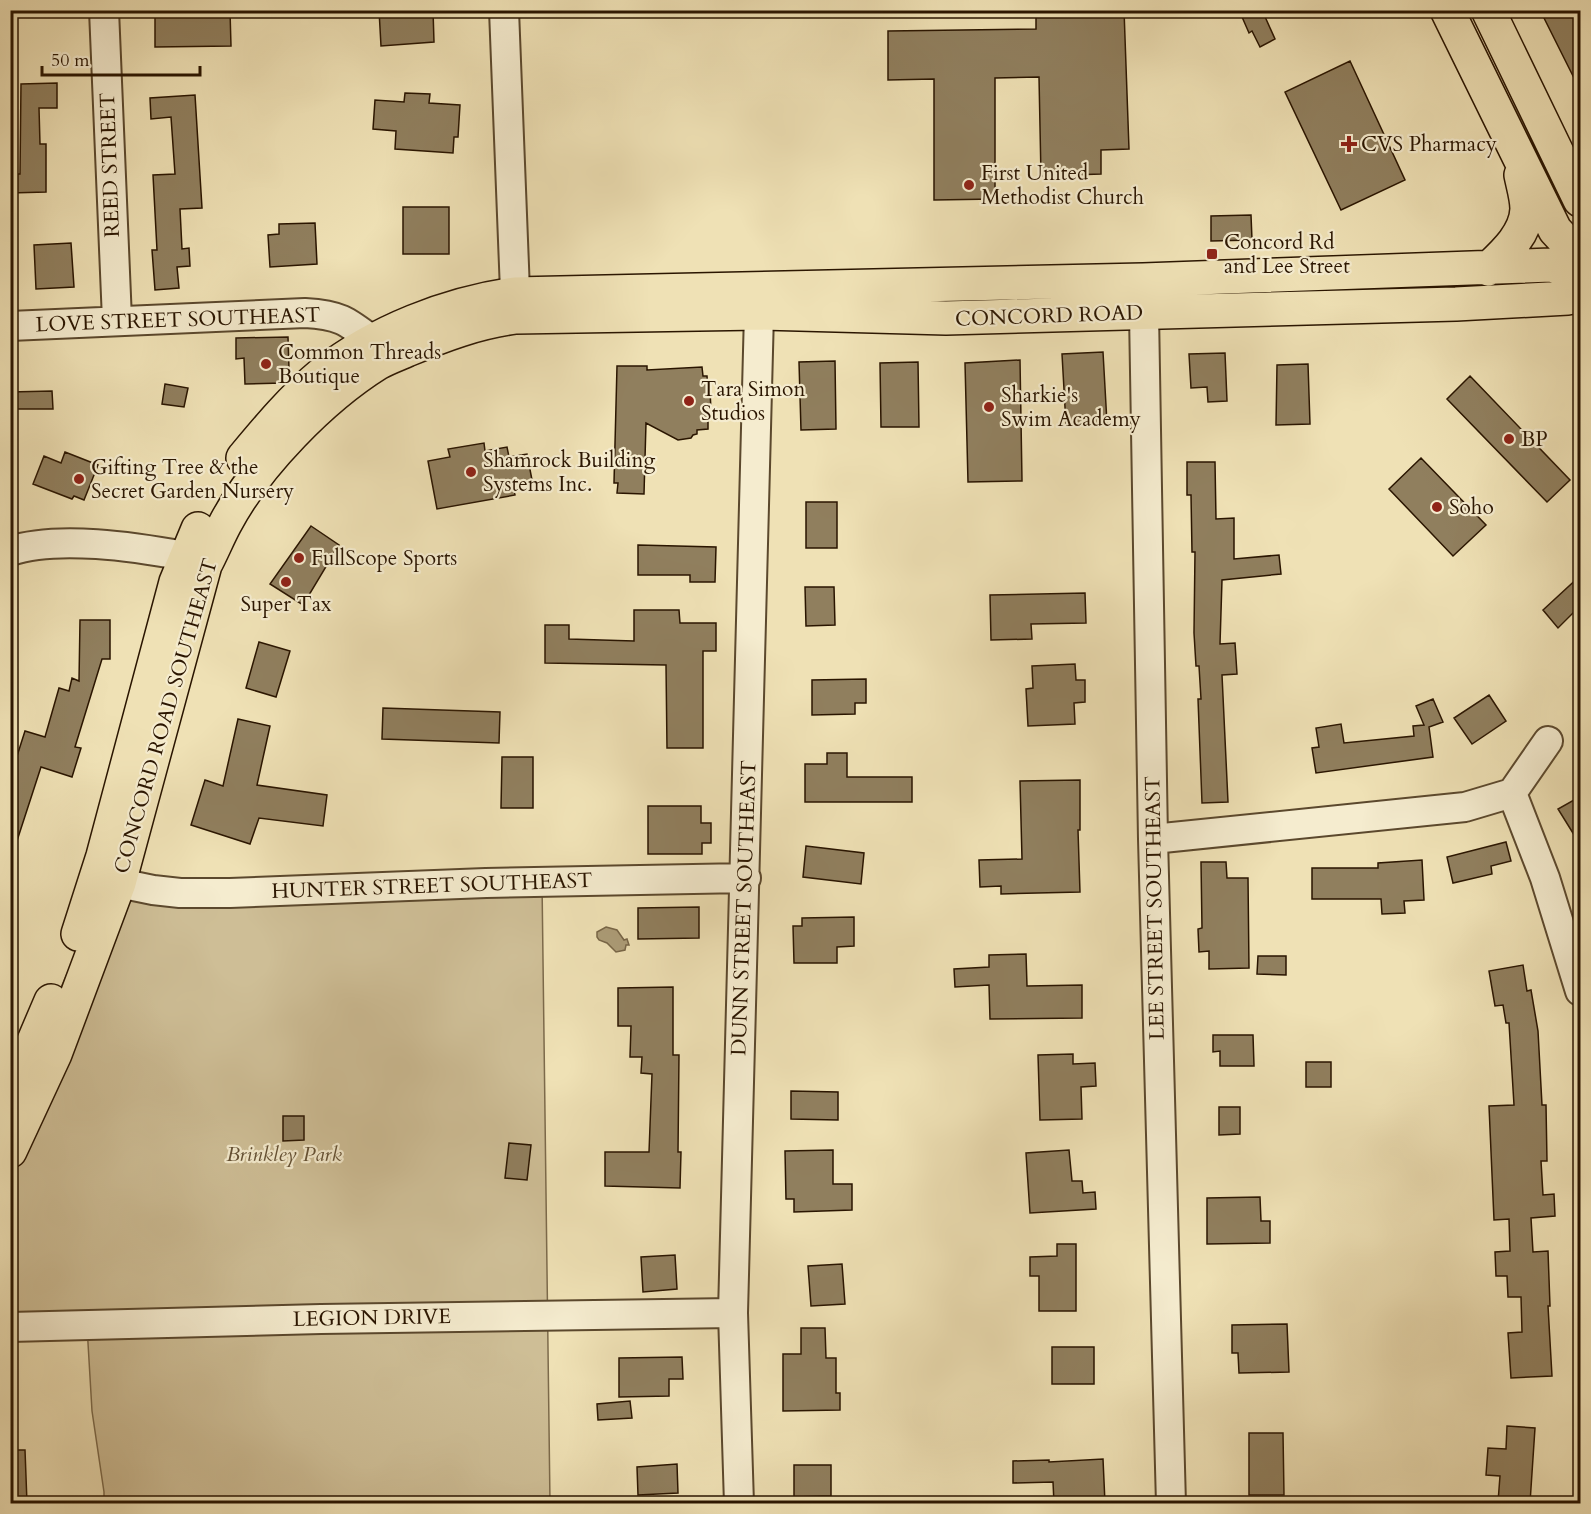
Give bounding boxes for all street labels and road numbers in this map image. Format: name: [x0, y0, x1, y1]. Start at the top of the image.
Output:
street label: REED STREET: [93, 92, 127, 238]
street label: CONCORD ROAD: [954, 298, 1144, 334]
street label: LOVE STREET SOUTHEAST: [35, 301, 321, 339]
street label: CONCORD ROAD SOUTHEAST: [107, 555, 225, 877]
street label: DUNN STREET SOUTHEAST: [724, 760, 764, 1056]
street label: LEE STREET SOUTHEAST: [1138, 776, 1172, 1040]
street label: HUNTER STREET SOUTHEAST: [271, 866, 593, 906]
street label: LEGION DRIVE: [293, 1302, 451, 1334]

